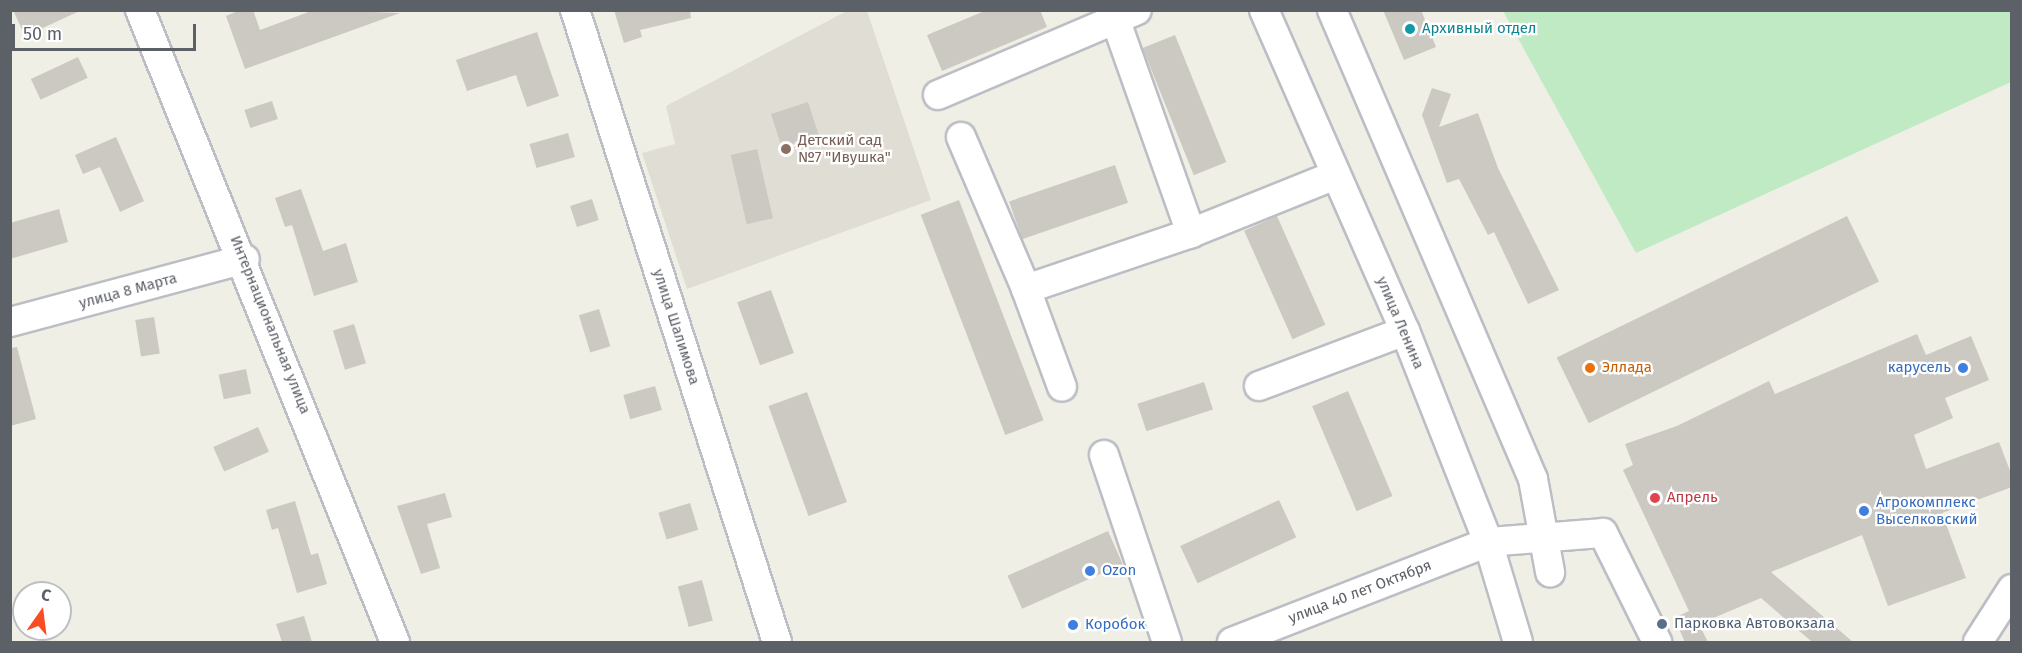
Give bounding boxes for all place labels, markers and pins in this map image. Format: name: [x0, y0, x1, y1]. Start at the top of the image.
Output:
place label: Архивный отдел: [1422, 20, 1536, 38]
marker: Архивный отдел: [1403, 22, 1417, 36]
place label: Детский сад №7 "Ивушка": [798, 131, 891, 166]
marker: Детский сад №7 "Ивушка": [779, 142, 793, 156]
place label: Эллада: [1602, 359, 1652, 377]
place label: карусель: [1888, 359, 1951, 377]
marker: Эллада: [1583, 361, 1597, 375]
marker: карусель: [1956, 361, 1970, 375]
place label: Апрель: [1667, 489, 1718, 507]
marker: Апрель: [1648, 491, 1662, 505]
place label: Агрокомплекс Выселковский: [1876, 493, 1977, 528]
marker: Агрокомплекс Выселковский: [1857, 504, 1871, 518]
place label: Ozon: [1102, 562, 1136, 580]
marker: Ozon: [1083, 564, 1097, 578]
place label: Парковка Автовокзала: [1674, 615, 1835, 633]
place label: Коробок: [1085, 616, 1145, 634]
marker: Парковка Автовокзала: [1655, 617, 1669, 631]
marker: Коробок: [1066, 618, 1080, 632]

